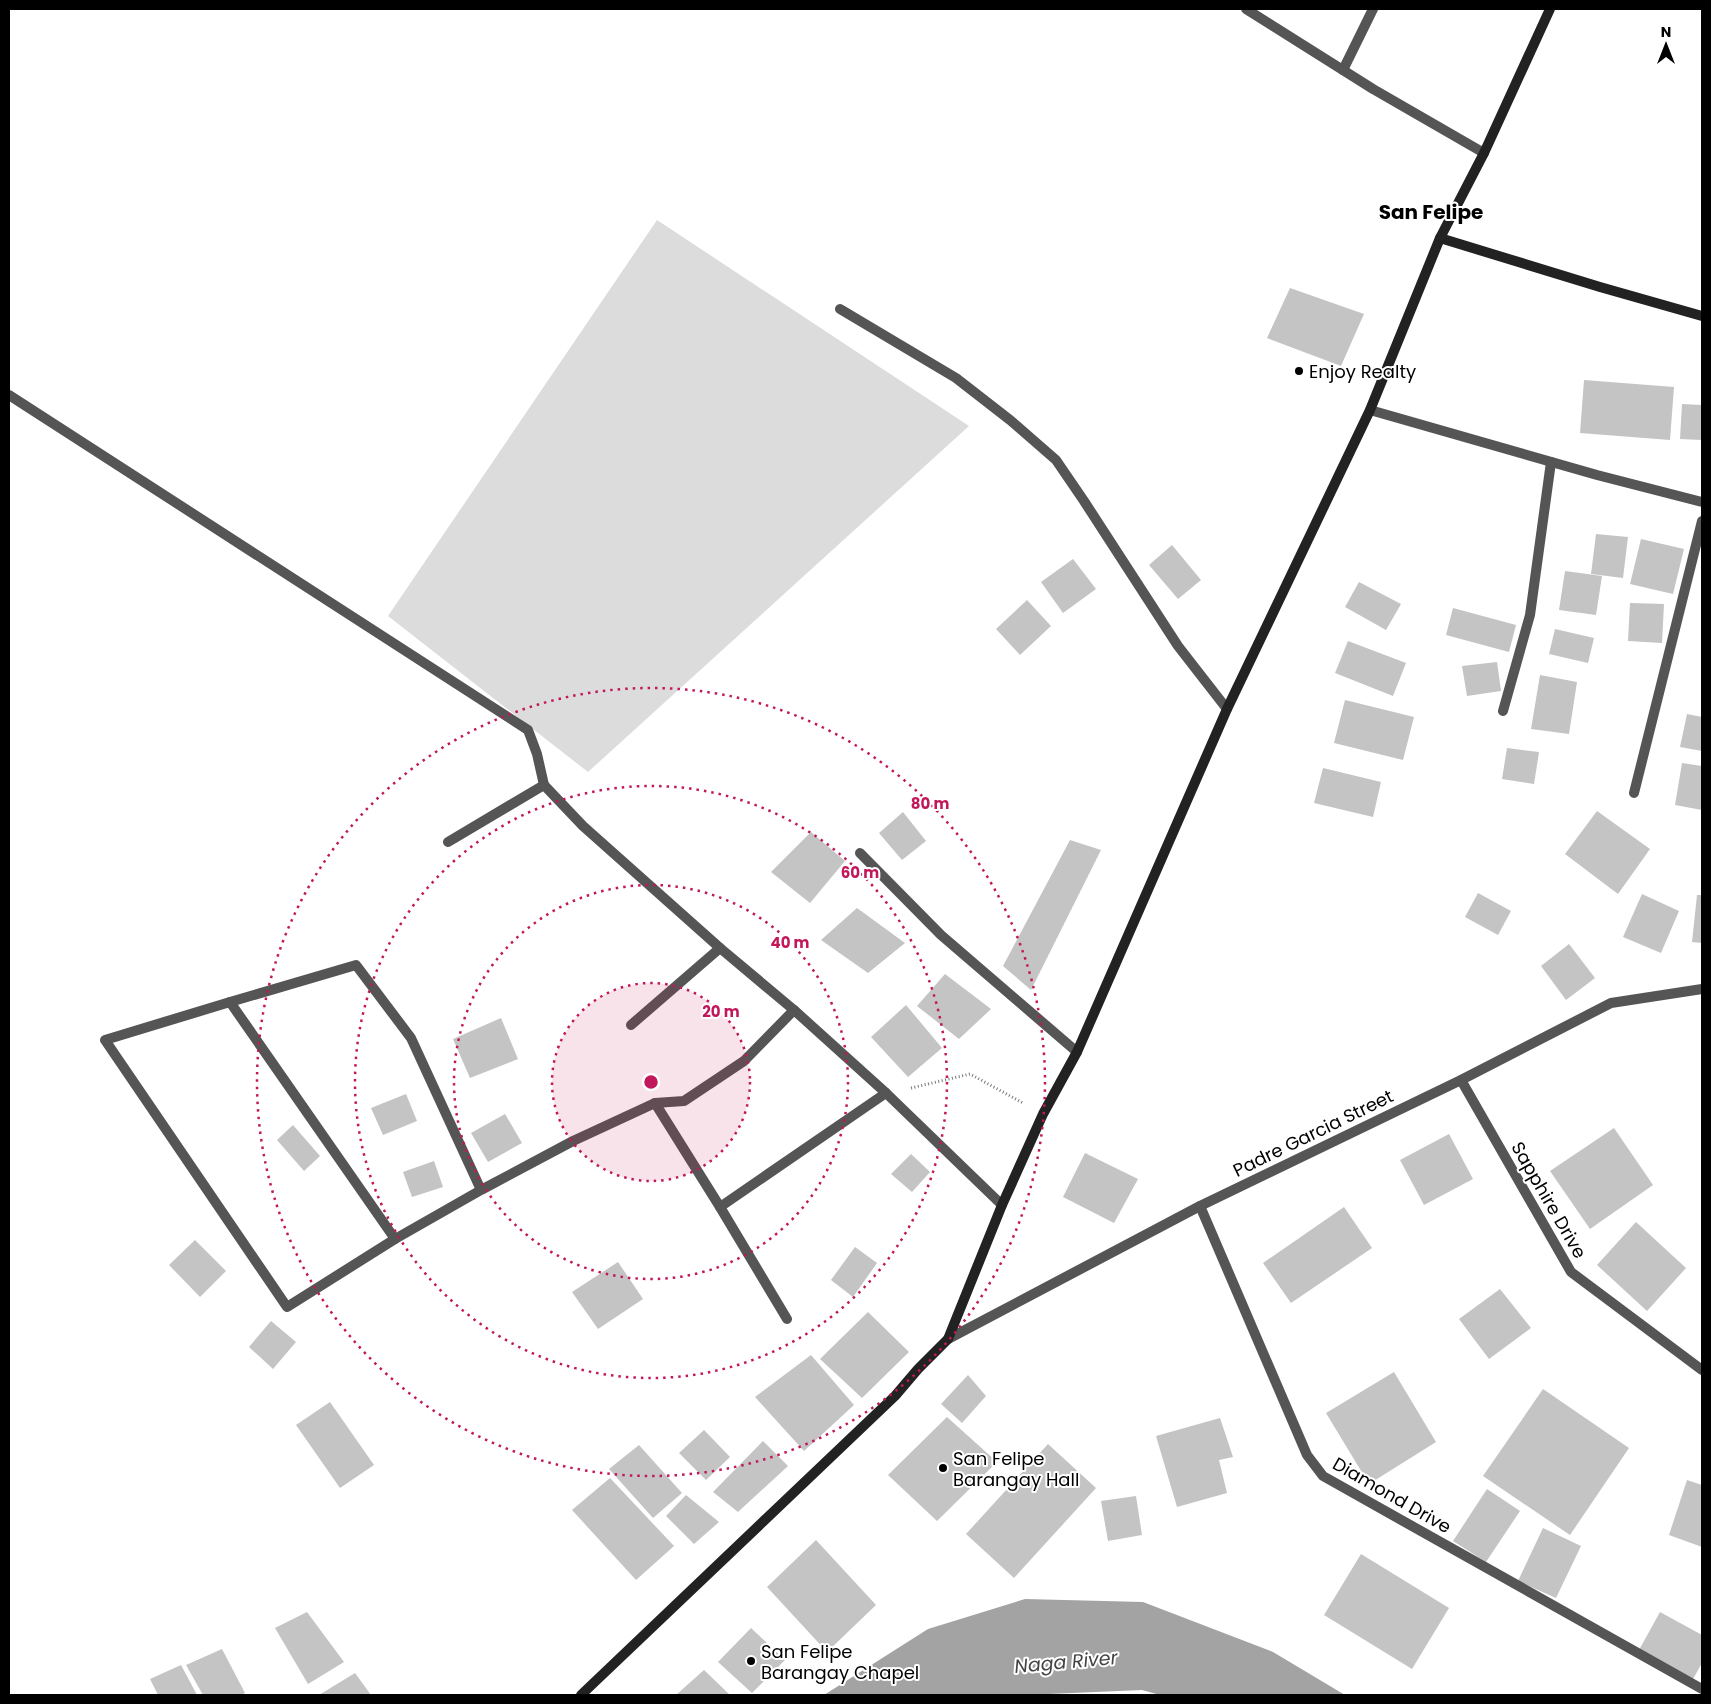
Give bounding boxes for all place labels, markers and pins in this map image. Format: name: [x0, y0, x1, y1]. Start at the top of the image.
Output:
place label: Enjoy Realty: [1309, 359, 1416, 384]
marker: Enjoy Realty: [1293, 365, 1305, 377]
centre of rings: [642, 1073, 660, 1091]
place label: San Felipe Barangay Hall: [953, 1446, 1079, 1492]
marker: San Felipe Barangay Hall: [937, 1462, 949, 1474]
place label: San Felipe Barangay Chapel: [761, 1639, 919, 1685]
marker: San Felipe Barangay Chapel: [745, 1655, 757, 1667]

